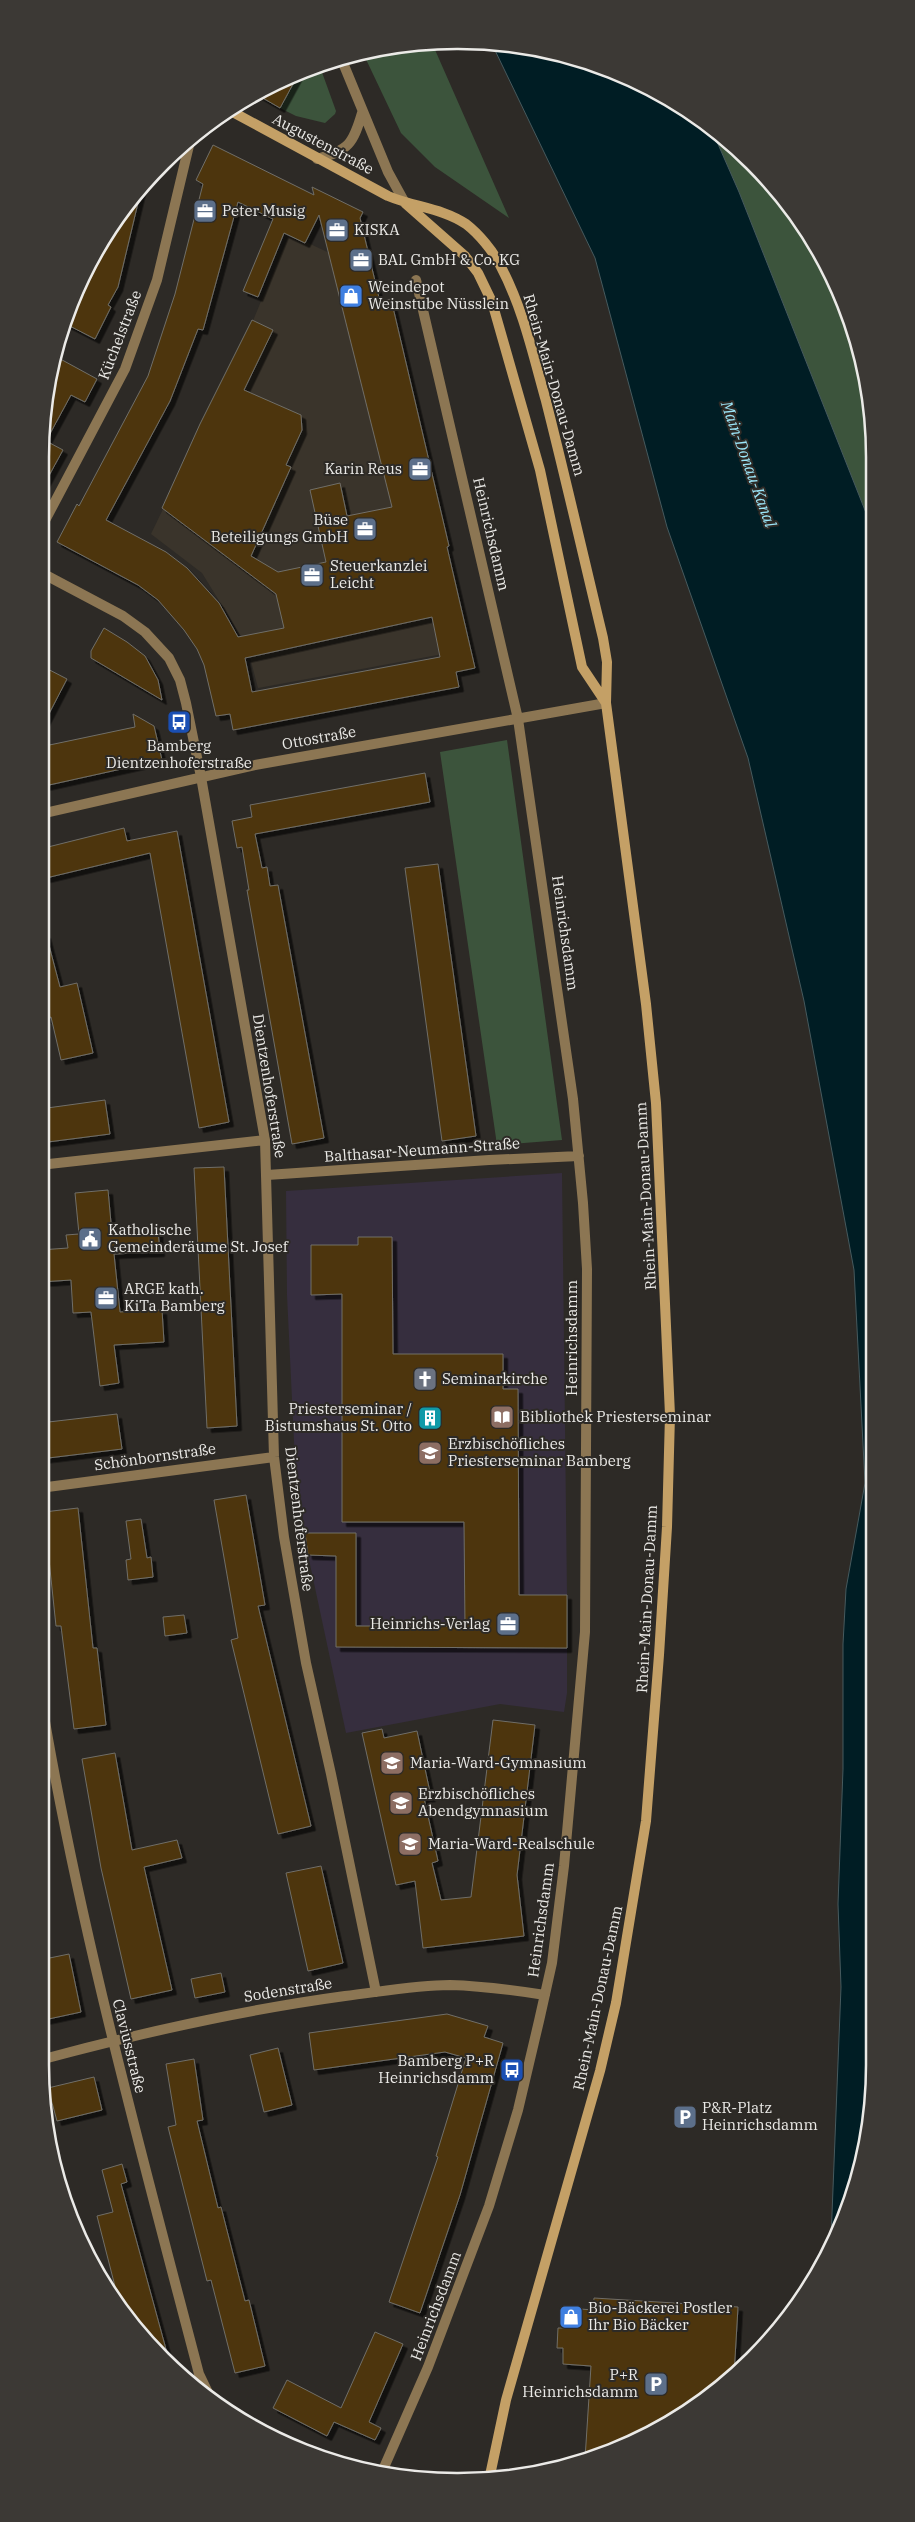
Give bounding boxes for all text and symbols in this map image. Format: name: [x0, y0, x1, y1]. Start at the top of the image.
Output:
street label: Augustenstraße: [269, 109, 377, 178]
office icon: Peter Musig: [192, 198, 218, 224]
place label: Peter Musig: [222, 201, 305, 220]
office icon: KISKA: [324, 217, 350, 243]
place label: KISKA: [354, 220, 400, 239]
office icon: BAL GmbH & Co. KG: [348, 247, 374, 273]
place label: BAL GmbH & Co. KG: [378, 250, 520, 269]
place label: Weindepot Weinstube Nüsslein: [368, 277, 509, 313]
shop icon: Weindepot Weinstube Nüsslein: [338, 283, 364, 309]
street label: Küchelstraße: [94, 287, 145, 382]
street label: Rhein-Main-Donau-Damm: [519, 292, 590, 478]
water label: Main-Donau-Kanal: [717, 397, 781, 530]
office icon: Karin Reus: [407, 456, 433, 482]
place label: Karin Reus: [324, 459, 402, 478]
street label: Heinrichsdamm: [469, 475, 514, 592]
place label: Büse Beteiligungs GmbH: [211, 510, 348, 546]
office icon: Büse Beteiligungs GmbH: [352, 516, 378, 542]
place label: Steuerkanzlei Leicht: [330, 556, 428, 592]
office icon: Steuerkanzlei Leicht: [299, 562, 325, 588]
bus stop icon: Bamberg Dientzenhoferstraße: [166, 709, 192, 735]
street label: Ottostraße: [281, 722, 357, 753]
place label: Bamberg Dientzenhoferstraße: [106, 736, 252, 772]
street label: Heinrichsdamm: [548, 874, 583, 992]
street label: Dientzenhoferstraße: [249, 1012, 290, 1159]
street label: Rhein-Main-Donau-Damm: [631, 1101, 660, 1291]
street label: Balthasar-Neumann-Straße: [323, 1133, 521, 1166]
place label: Katholische Gemeinderäume St. Josef: [108, 1220, 289, 1256]
public building icon: Katholische Gemeinderäume St. Josef: [77, 1226, 103, 1252]
place label: ARGE kath. KiTa Bamberg: [124, 1279, 225, 1315]
street label: Heinrichsdamm: [562, 1280, 581, 1396]
office icon: ARGE kath. KiTa Bamberg: [93, 1285, 119, 1311]
church icon: Seminarkirche: [412, 1366, 438, 1392]
place label: Seminarkirche: [442, 1369, 548, 1388]
place label: Priesterseminar / Bistumshaus St. Otto: [265, 1399, 412, 1435]
library icon: Bibliothek Priesterseminar: [489, 1404, 515, 1430]
building icon: Priesterseminar / Bistumshaus St. Otto: [417, 1405, 443, 1431]
place label: Bibliothek Priesterseminar: [520, 1407, 711, 1426]
place label: Erzbischöfliches Priesterseminar Bamberg: [448, 1434, 631, 1470]
street label: Schönbornstraße: [93, 1439, 217, 1474]
school or university icon: Erzbischöfliches Priesterseminar Bamberg: [417, 1440, 443, 1466]
street label: Dientzenhoferstraße: [281, 1445, 318, 1592]
street label: Rhein-Main-Donau-Damm: [632, 1504, 661, 1694]
office icon: Heinrichs-Verlag: [495, 1611, 521, 1637]
place label: Heinrichs-Verlag: [370, 1614, 490, 1633]
school or university icon: Maria-Ward-Gymnasium: [379, 1750, 405, 1776]
place label: Maria-Ward-Gymnasium: [410, 1753, 587, 1772]
place label: Erzbischöfliches Abendgymnasium: [418, 1784, 548, 1820]
school or university icon: Erzbischöfliches Abendgymnasium: [388, 1790, 414, 1816]
school or university icon: Maria-Ward-Realschule: [397, 1831, 423, 1857]
place label: Maria-Ward-Realschule: [428, 1834, 595, 1853]
street label: Heinrichsdamm: [523, 1861, 558, 1979]
street label: Rhein-Main-Donau-Damm: [569, 1904, 626, 2092]
street label: Sodenstraße: [242, 1973, 333, 2006]
street label: Claviusstraße: [109, 1997, 150, 2095]
place label: Bamberg P+R Heinrichsdamm: [378, 2051, 494, 2087]
bus stop icon: Bamberg P+R Heinrichsdamm: [499, 2057, 525, 2083]
place label: P&R-Platz Heinrichsdamm: [702, 2098, 818, 2134]
parking icon: P&R-Platz Heinrichsdamm: [672, 2104, 698, 2130]
street label: Heinrichsdamm: [406, 2248, 465, 2363]
place label: Bio-Bäckerei Postler Ihr Bio Bäcker: [588, 2298, 732, 2334]
shop icon: Bio-Bäckerei Postler Ihr Bio Bäcker: [558, 2304, 584, 2330]
place label: P+R Heinrichsdamm: [522, 2365, 638, 2401]
parking icon: P+R Heinrichsdamm: [643, 2371, 669, 2397]

